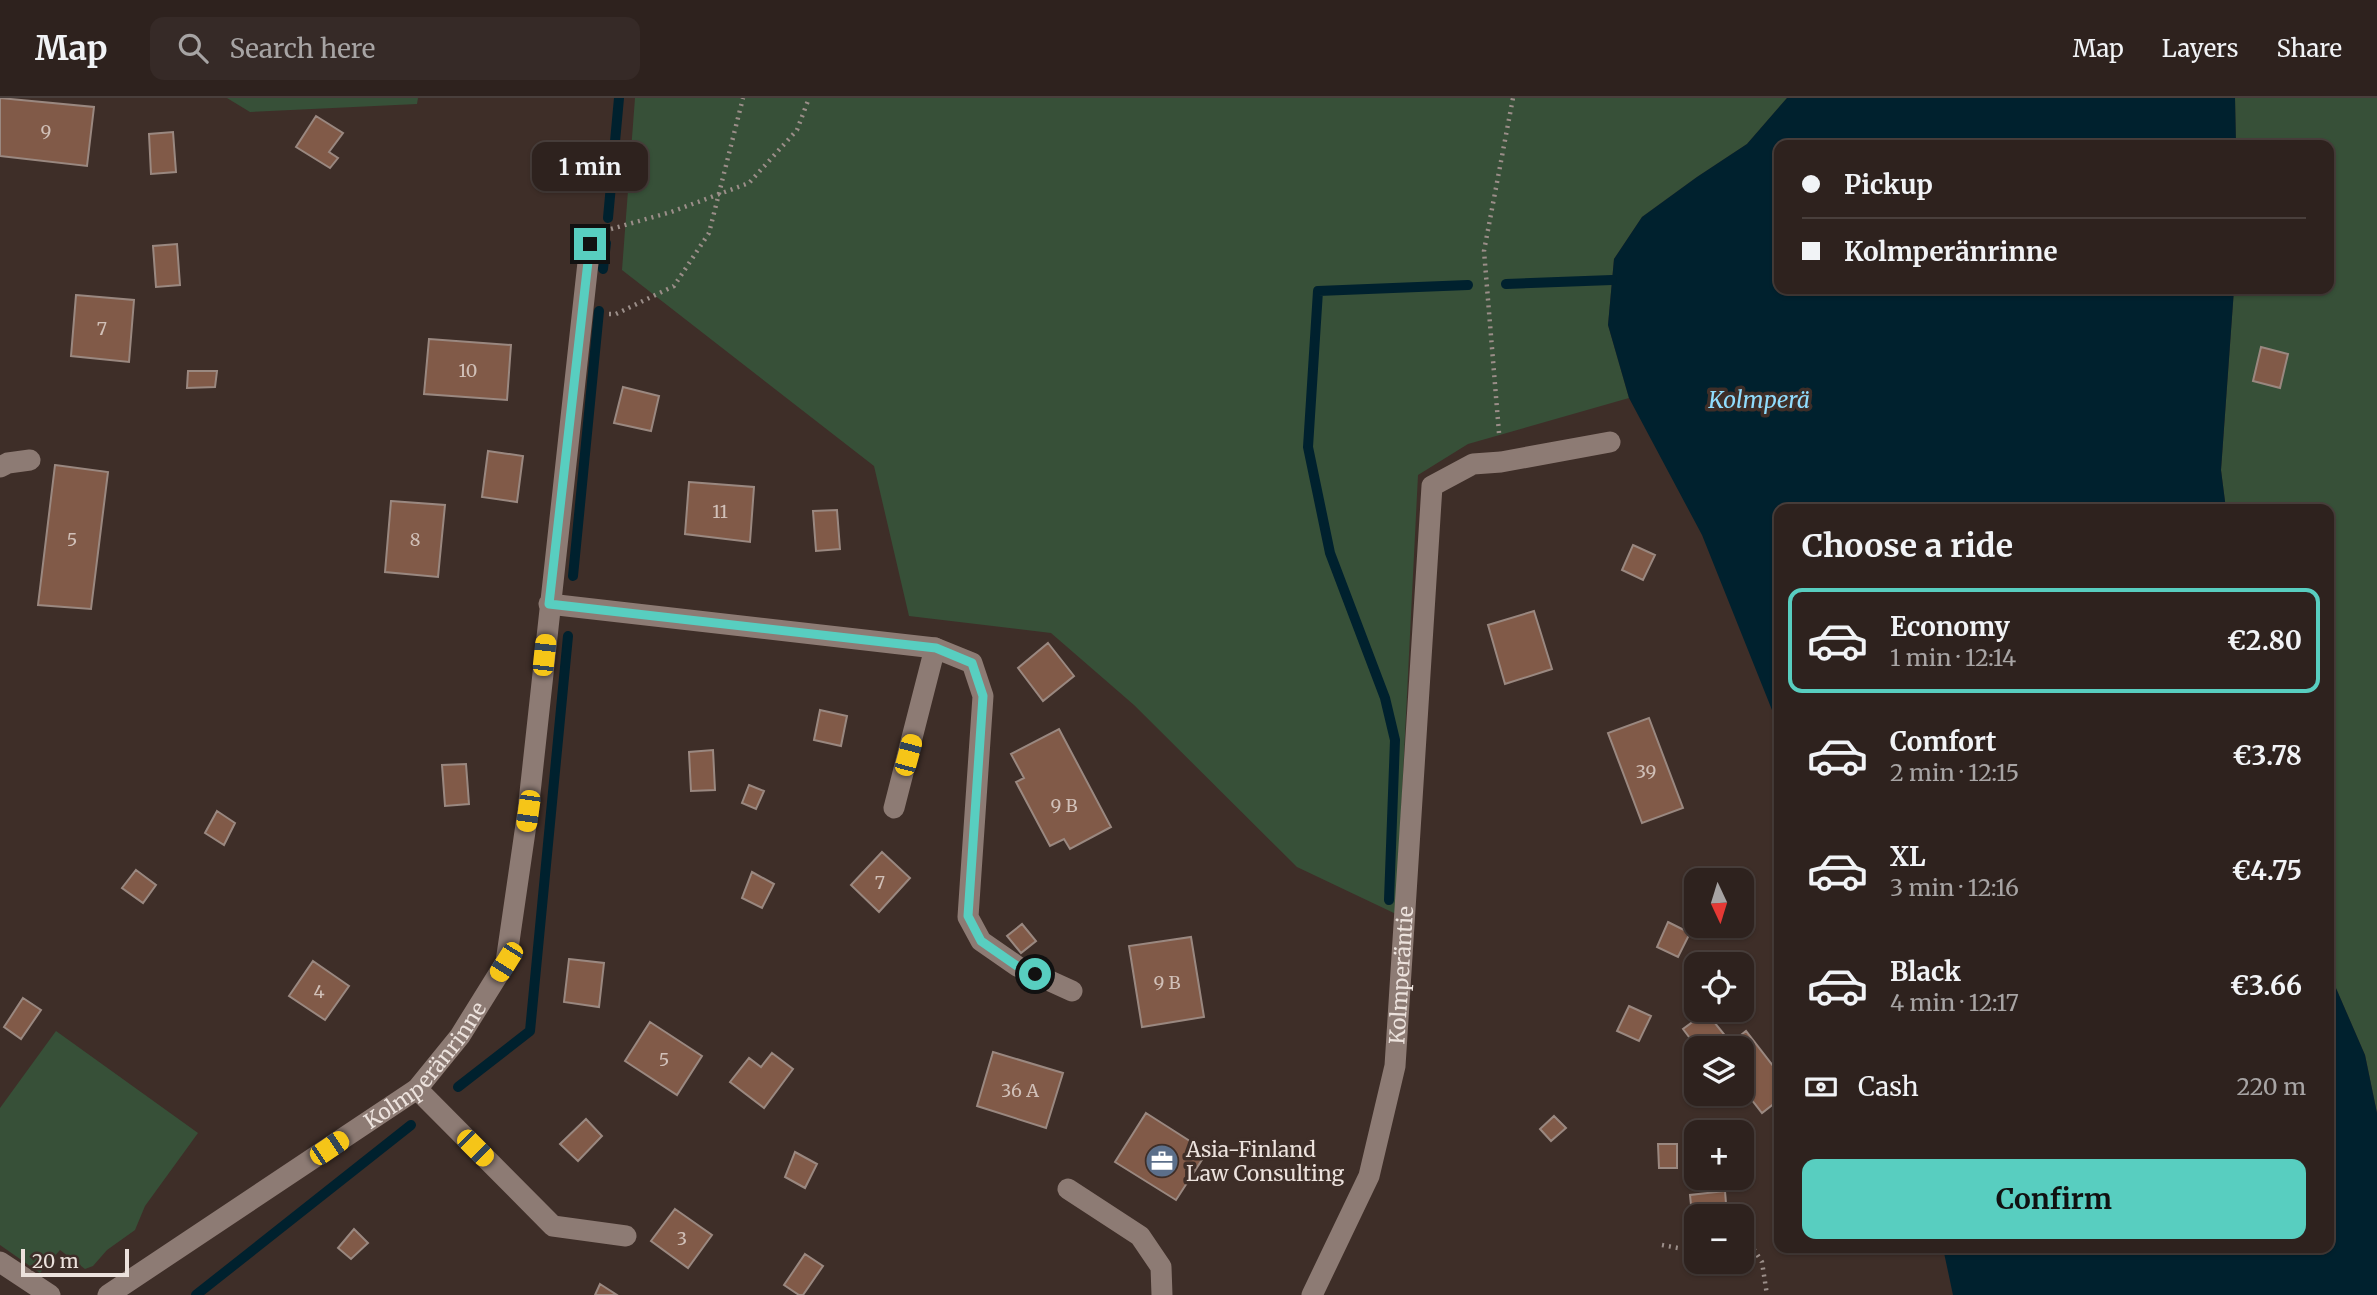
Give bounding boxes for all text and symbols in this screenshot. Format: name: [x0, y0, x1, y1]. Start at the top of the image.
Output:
search box: [150, 17, 640, 80]
text: Map: [35, 28, 108, 69]
icon: search: [174, 29, 212, 67]
text: Search here: [230, 32, 375, 65]
text: Map: [2073, 33, 2124, 64]
text: Layers: [2162, 33, 2238, 64]
text: Share: [2276, 33, 2342, 64]
house number: 9: [41, 120, 51, 143]
callout: 1 min: [532, 142, 648, 192]
text: 1 min: [559, 152, 621, 181]
text: Pickup: [1844, 168, 1933, 201]
route end: [574, 228, 606, 260]
text: Kolmperänrinne: [1844, 235, 2058, 268]
house number: 7: [97, 317, 107, 340]
house number: 10: [459, 359, 477, 382]
water label: Kolmperä: [1707, 385, 1810, 414]
house number: 11: [712, 500, 728, 523]
text: Choose a ride: [1802, 526, 2013, 566]
house number: 5: [67, 528, 77, 551]
house number: 8: [410, 528, 420, 551]
icon: car: [1806, 609, 1869, 672]
text: Economy: [1890, 610, 2010, 643]
text: €2.80: [2227, 624, 2302, 657]
car: [532, 633, 557, 677]
text: 1 min · 12:14: [1890, 643, 2016, 672]
icon: car: [1806, 724, 1869, 787]
text: Comfort: [1890, 725, 1996, 758]
car: [893, 732, 924, 778]
text: €3.78: [2232, 739, 2302, 772]
text: 2 min · 12:15: [1890, 758, 2019, 787]
house number: 39: [1636, 760, 1656, 783]
car: [515, 789, 542, 833]
house number: 9 B: [1050, 794, 1078, 817]
icon: car: [1806, 839, 1869, 902]
text: XL: [1890, 840, 1926, 873]
text: €4.75: [2231, 854, 2302, 887]
north arrow: [1684, 868, 1754, 938]
map controls: [1684, 868, 1754, 1274]
house number: 7: [875, 871, 885, 894]
text: 3 min · 12:16: [1890, 873, 2019, 902]
street label: Kolmperäntie: [1383, 905, 1419, 1045]
car: [486, 939, 527, 985]
button: locate: [1684, 952, 1754, 1022]
icon: car: [1806, 954, 1869, 1017]
text: Black: [1890, 955, 1961, 988]
route start: [1019, 958, 1051, 990]
text: €3.66: [2230, 969, 2302, 1002]
house number: 9 B: [1153, 971, 1181, 994]
house number: 4: [313, 980, 325, 1003]
text: 4 min · 12:17: [1890, 988, 2019, 1017]
street label: Kolmperänrinne: [359, 996, 492, 1134]
button: layers: [1684, 1036, 1754, 1106]
house number: 5: [659, 1048, 669, 1071]
icon: cash: [1802, 1068, 1840, 1106]
text: Cash: [1858, 1070, 1919, 1103]
text: 220 m: [2236, 1072, 2306, 1101]
house number: 36 A: [1001, 1079, 1039, 1102]
button: +: [1684, 1120, 1754, 1190]
car: [453, 1126, 498, 1170]
car: [306, 1128, 353, 1168]
place label: Asia-Finland Law Consulting: [1185, 1136, 1344, 1187]
office icon: Asia-Finland Law Consulting: [1143, 1142, 1181, 1180]
button: Confirm: [1802, 1159, 2306, 1239]
button: −: [1684, 1204, 1754, 1274]
house number: 3: [677, 1227, 687, 1250]
scale bar: [21, 1246, 130, 1278]
text: 20 m: [32, 1249, 79, 1273]

